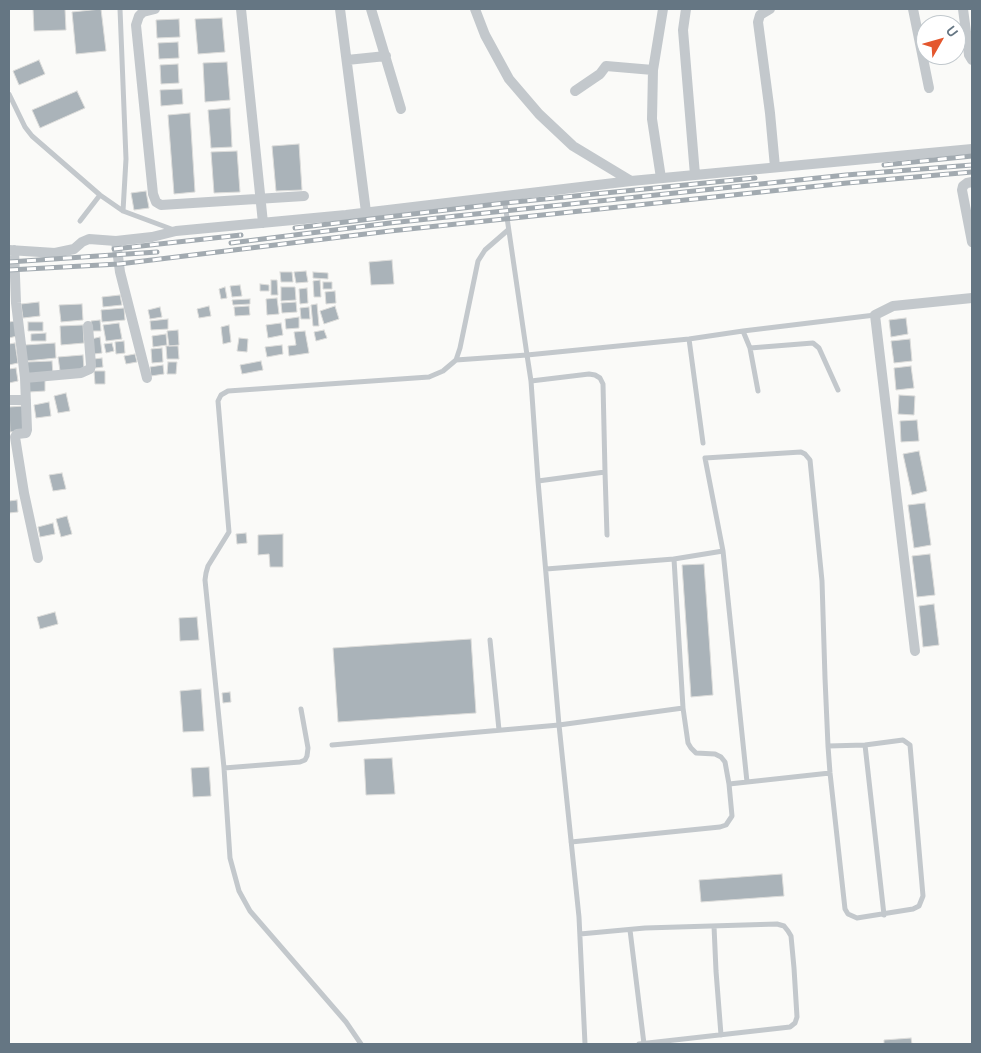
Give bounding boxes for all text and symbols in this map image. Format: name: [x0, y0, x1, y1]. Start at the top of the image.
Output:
north arrow: [916, 15, 966, 65]
text: U: [942, 22, 962, 41]

